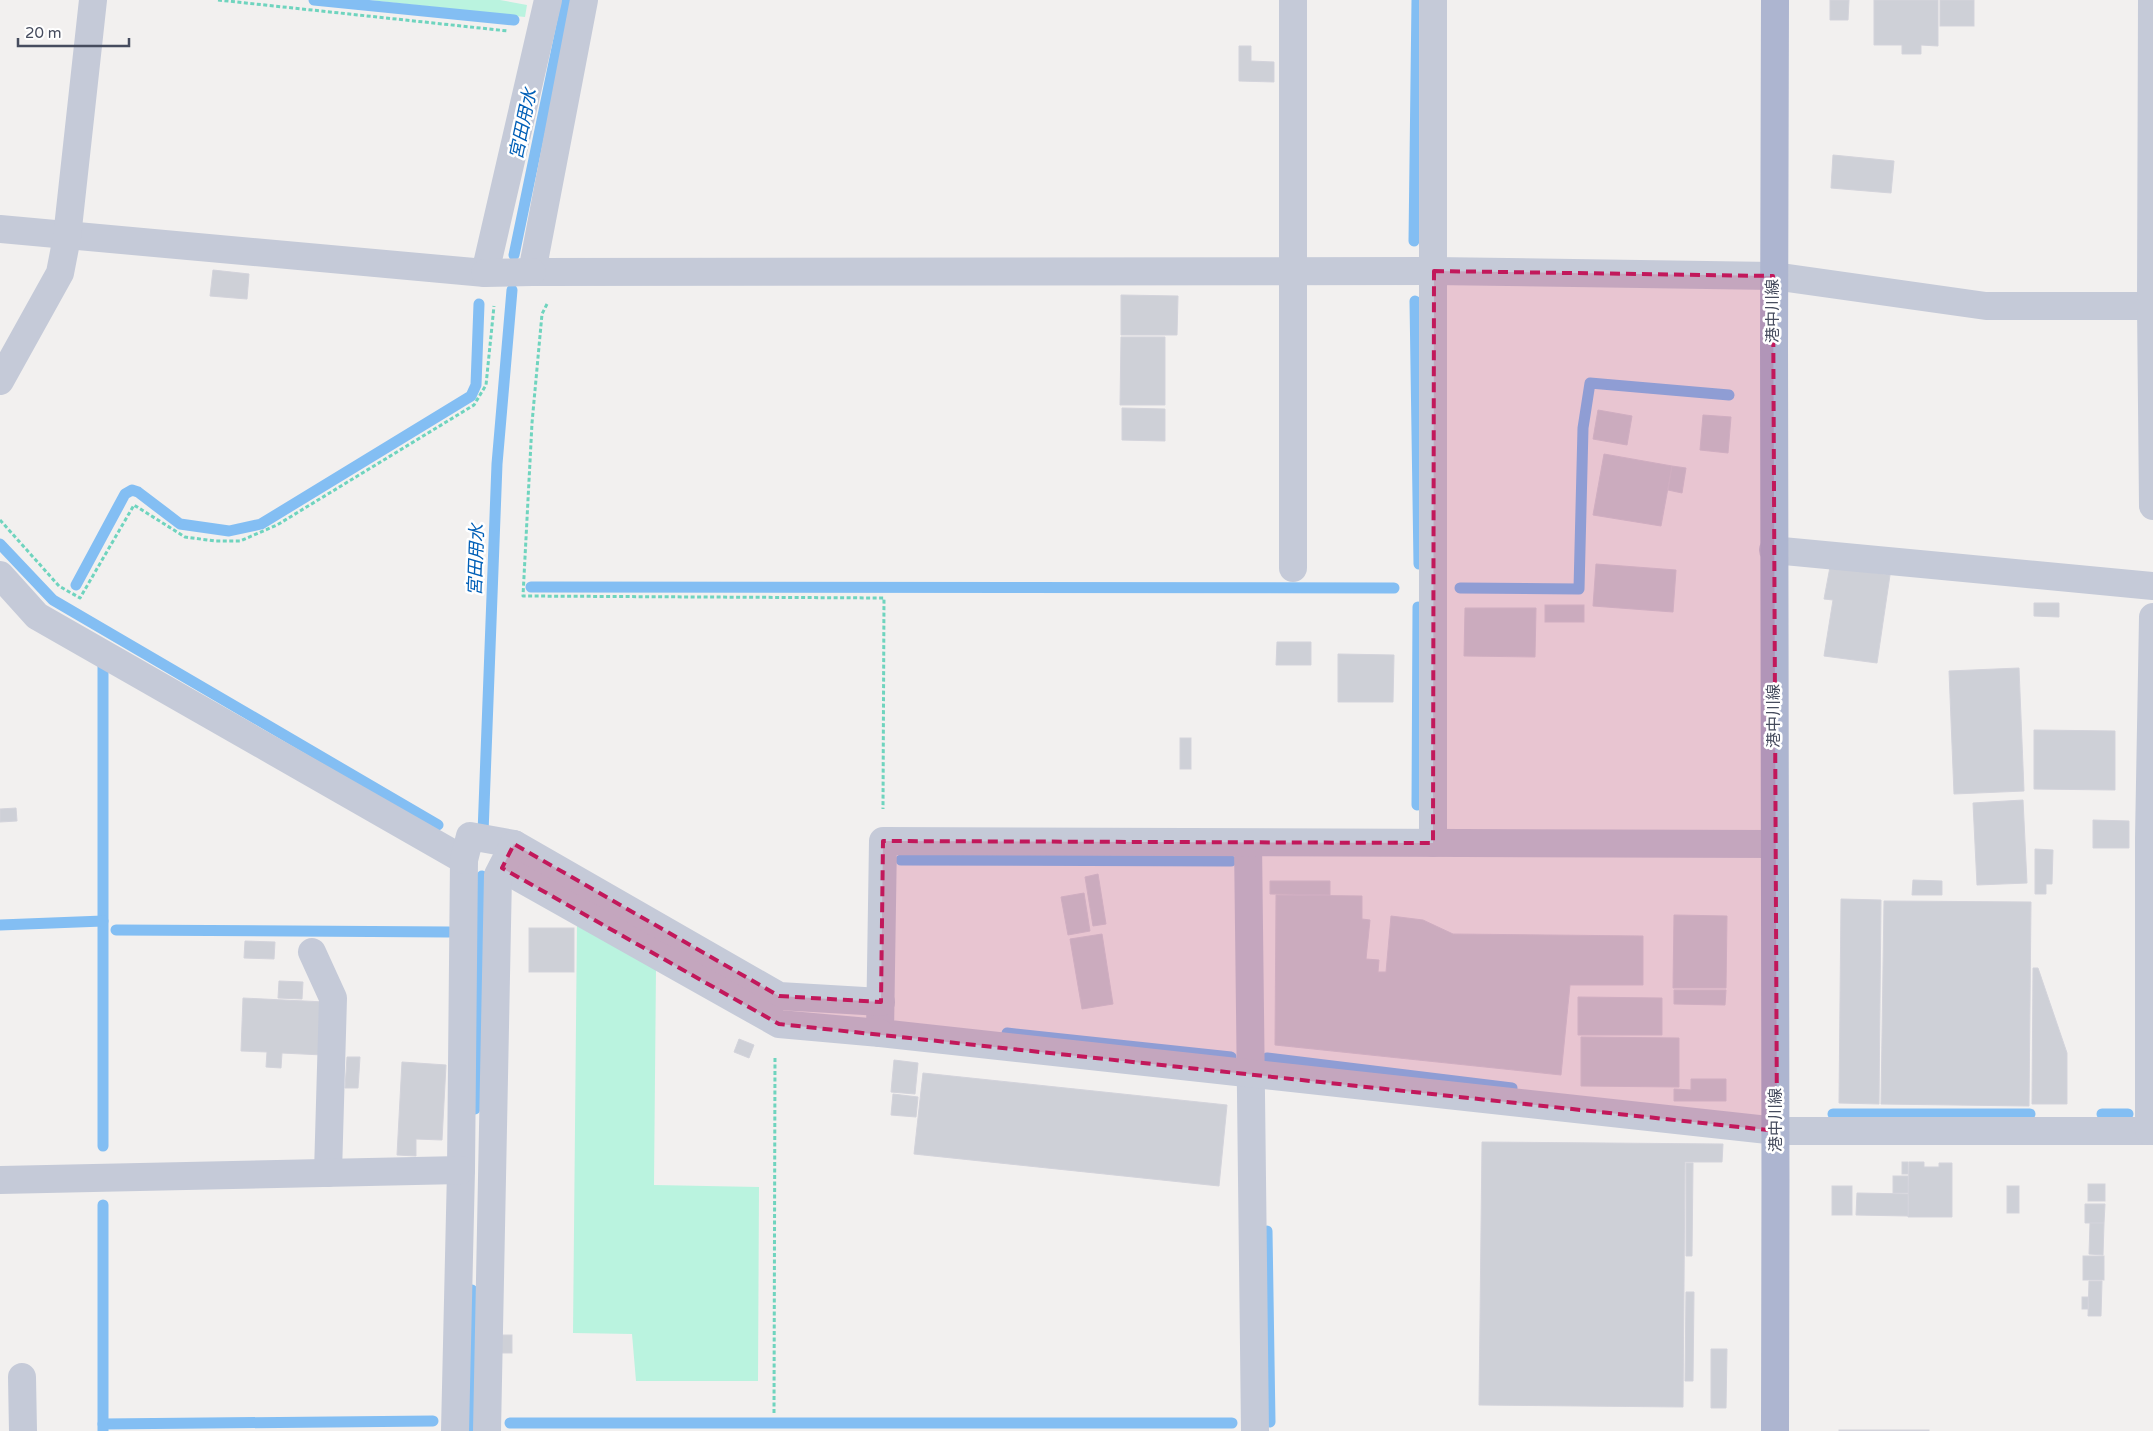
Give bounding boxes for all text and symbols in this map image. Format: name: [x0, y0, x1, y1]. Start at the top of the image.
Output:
scale bar: [18, 15, 129, 47]
text: 20 m: [25, 24, 62, 42]
water label: 宮田用水: [505, 85, 542, 162]
street label: 港中川線: [1763, 279, 1783, 343]
water label: 宮田用水: [464, 522, 488, 596]
street label: 港中川線: [1764, 684, 1784, 748]
street label: 港中川線: [1766, 1088, 1786, 1152]

